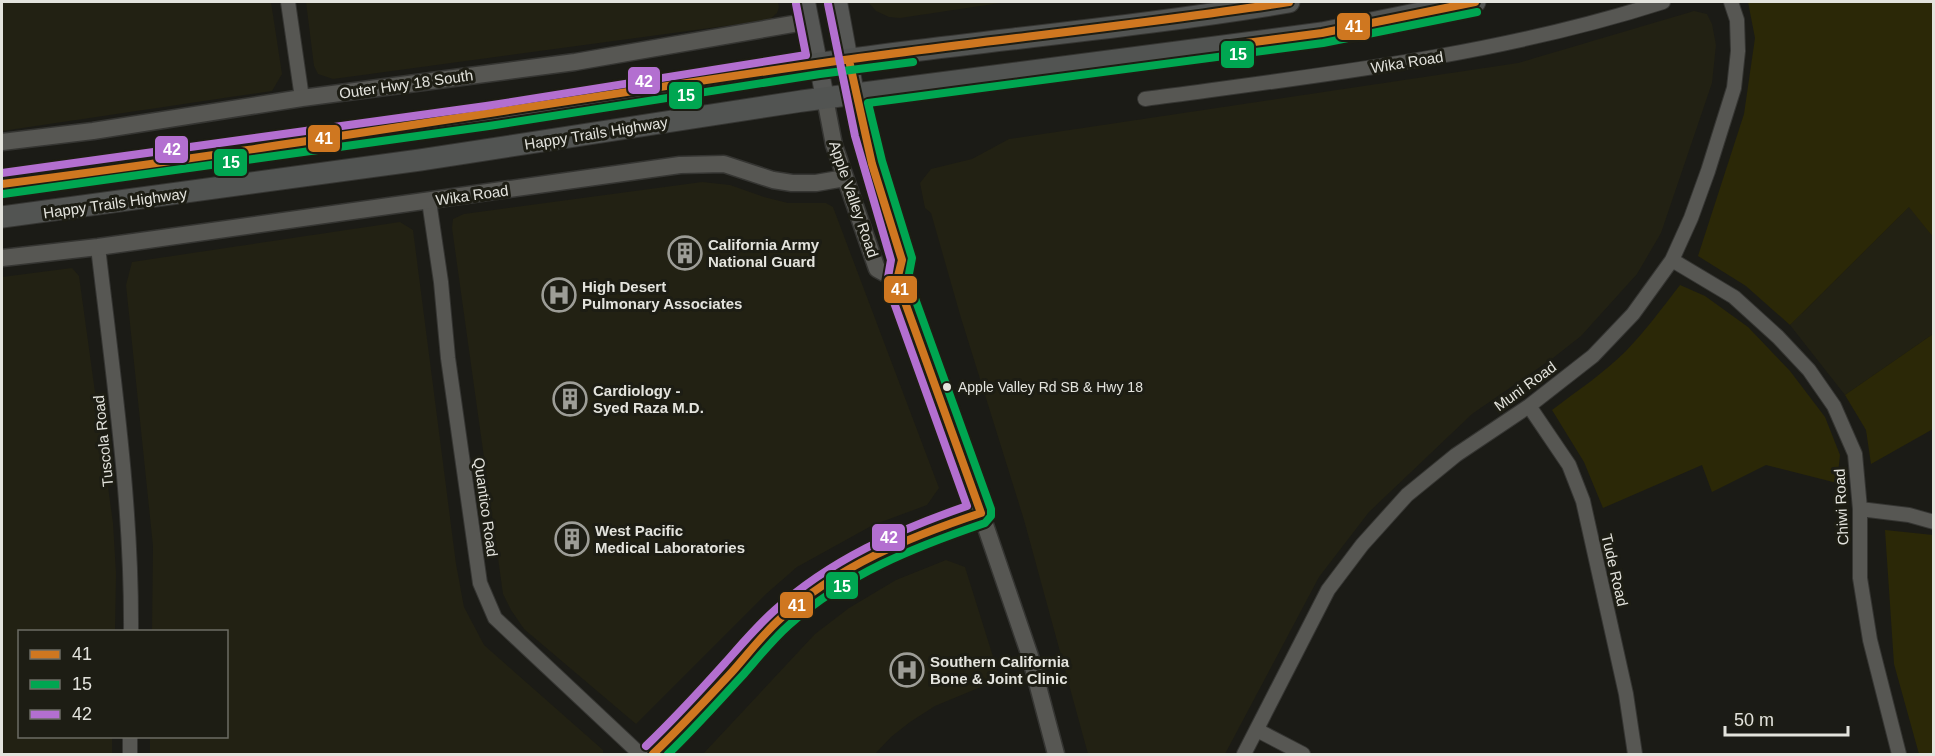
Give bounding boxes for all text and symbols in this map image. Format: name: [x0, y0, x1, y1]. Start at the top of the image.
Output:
line badge: 41: [1336, 12, 1371, 41]
text: 41: [1345, 18, 1363, 35]
line badge: 15: [1220, 40, 1255, 69]
text: 15: [1229, 46, 1247, 63]
street label: Wika Road: [1369, 48, 1445, 76]
street label: Outer Hwy 18 South: [338, 66, 474, 102]
line badge: 42: [627, 66, 661, 95]
text: 42: [635, 73, 653, 90]
line badge: 15: [668, 81, 703, 110]
text: 15: [677, 87, 695, 104]
street label: Happy Trails Highway: [523, 113, 669, 153]
line badge: 41: [307, 124, 341, 153]
text: 41: [315, 130, 333, 147]
line badge: 42: [154, 135, 189, 164]
street label: Apple Valley Road: [826, 138, 882, 260]
text: 42: [163, 141, 181, 158]
line badge: 15: [213, 148, 248, 177]
text: 15: [222, 154, 240, 171]
street label: Wika Road: [434, 181, 510, 209]
street label: Happy Trails Highway: [42, 184, 188, 222]
building icon: California Army National Guard: [667, 235, 703, 271]
place label: California Army National Guard: [708, 236, 820, 270]
line badge: 41: [883, 275, 918, 304]
hospital icon: High Desert Pulmonary Associates: [541, 277, 577, 313]
place label: High Desert Pulmonary Associates: [582, 278, 742, 312]
text: 41: [891, 281, 909, 298]
street label: Muni Road: [1491, 358, 1559, 414]
place label: Apple Valley Rd SB & Hwy 18: [958, 379, 1143, 395]
building icon: Cardiology - Syed Raza M.D.: [552, 381, 588, 417]
marker: Apple Valley Rd SB & Hwy 18: [941, 381, 953, 393]
place label: Cardiology - Syed Raza M.D.: [593, 382, 704, 416]
street label: Tuscola Road: [90, 394, 116, 488]
street label: Quantico Road: [471, 456, 501, 558]
street label: Chiwi Road: [1831, 468, 1851, 546]
building icon: West Pacific Medical Laboratories: [554, 521, 590, 557]
place label: West Pacific Medical Laboratories: [595, 522, 745, 556]
line badge: 42: [871, 523, 906, 552]
text: 42: [880, 529, 898, 546]
street label: Tude Road: [1598, 532, 1632, 608]
line badge: 15: [825, 571, 859, 600]
text: 15: [833, 578, 851, 595]
line badge: 41: [779, 591, 814, 619]
text: 41: [788, 597, 806, 614]
legend: [18, 630, 228, 738]
text: 41: [72, 644, 92, 664]
hospital icon: Southern California Bone & Joint Clinic: [889, 652, 925, 688]
place label: Southern California Bone & Joint Clinic: [930, 653, 1070, 687]
text: 15: [72, 674, 92, 694]
scale bar: [1725, 699, 1848, 737]
text: 42: [72, 704, 92, 724]
text: 50 m: [1734, 710, 1774, 730]

